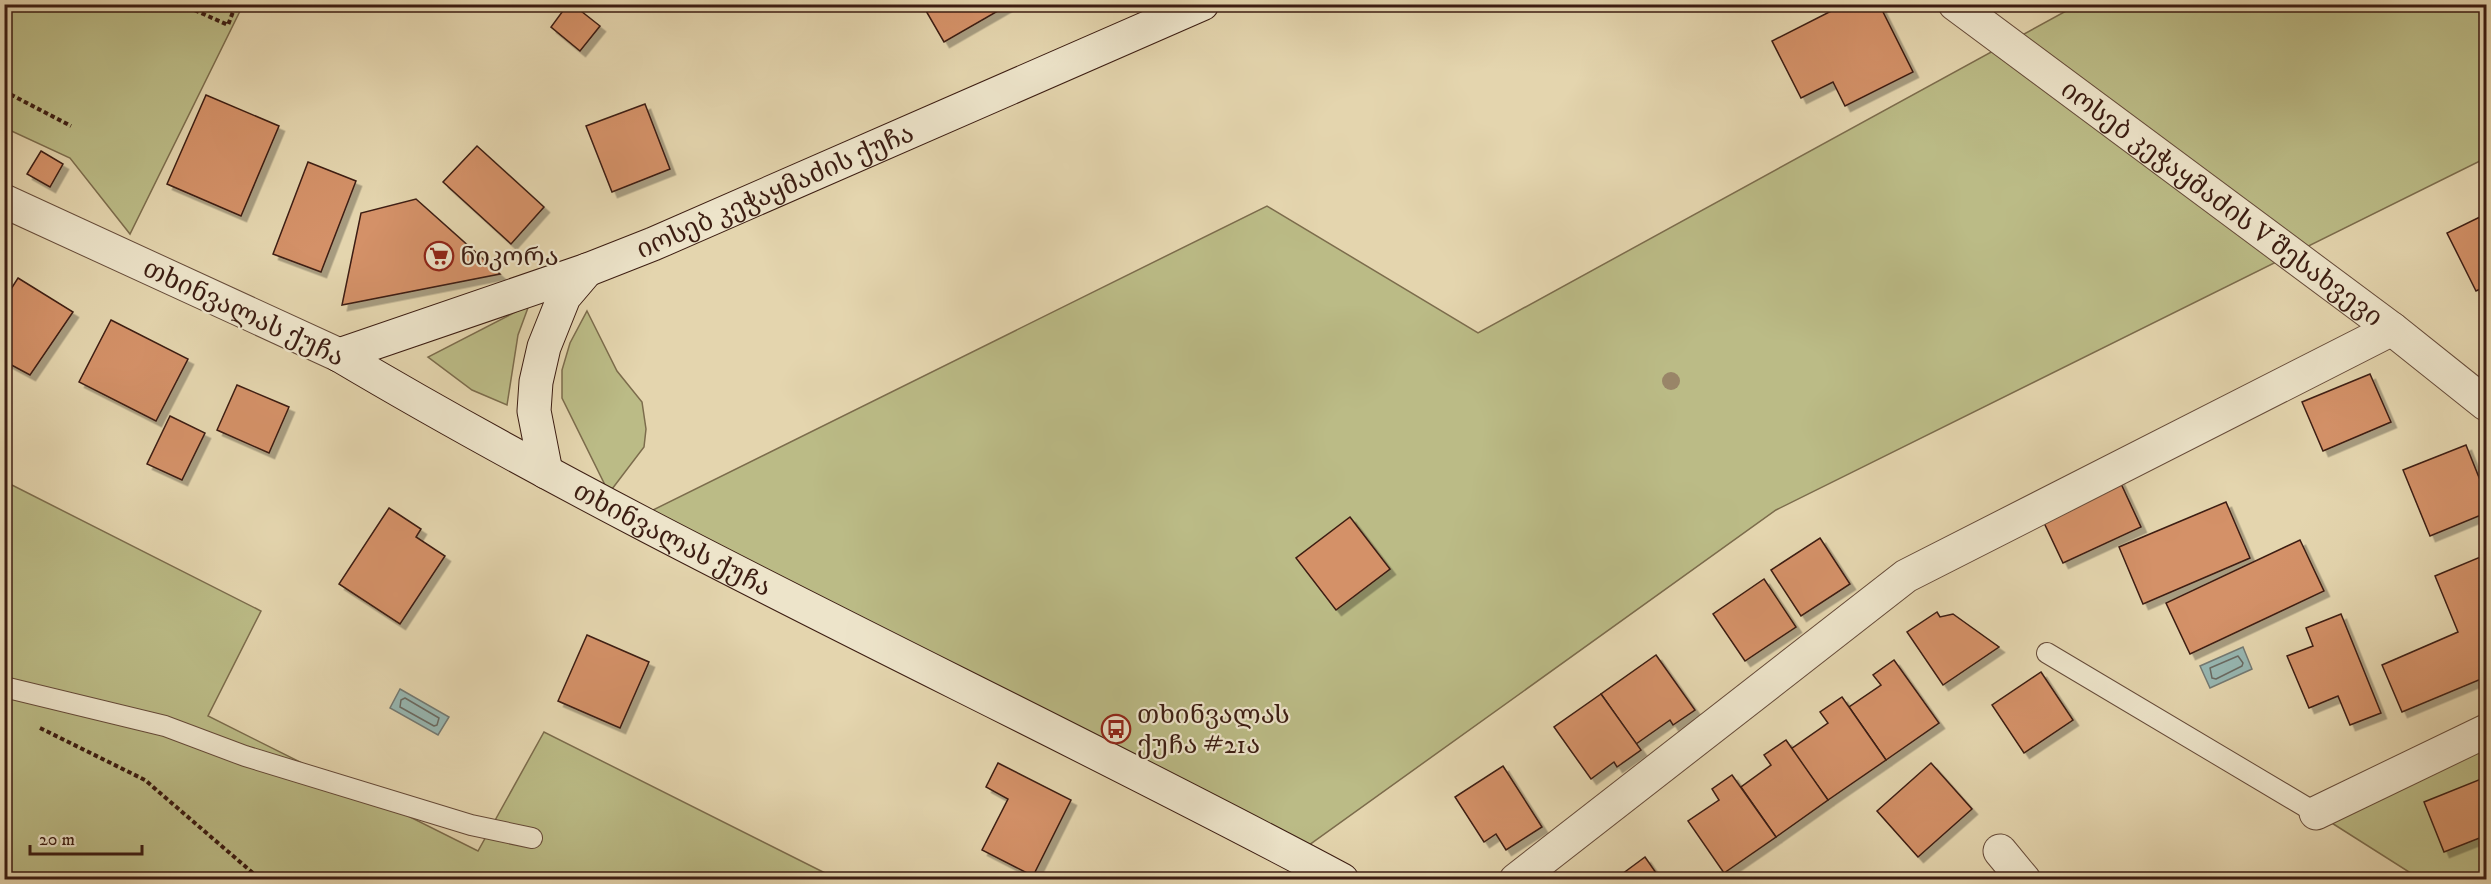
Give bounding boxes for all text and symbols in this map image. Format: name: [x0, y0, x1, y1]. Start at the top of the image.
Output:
street label: იოსებ კეჭაყმაძის V შესახვევი: [2054, 73, 2389, 334]
street label: იოსებ კეჭაყმაძის ქუჩა: [632, 117, 919, 267]
supermarket icon: ნიკორა: [423, 240, 455, 272]
place label: ნიკორა: [460, 241, 559, 274]
street label: თხინვალას ქუჩა: [137, 252, 349, 375]
street label: თხინვალას ქუჩა: [567, 475, 777, 605]
place label: თხინვალას ქუჩა #21ა: [1137, 699, 1290, 762]
bus stop icon: თხინვალას ქუჩა #21ა: [1100, 713, 1132, 745]
scale bar: [30, 818, 142, 856]
text: 20 m: [39, 829, 75, 851]

